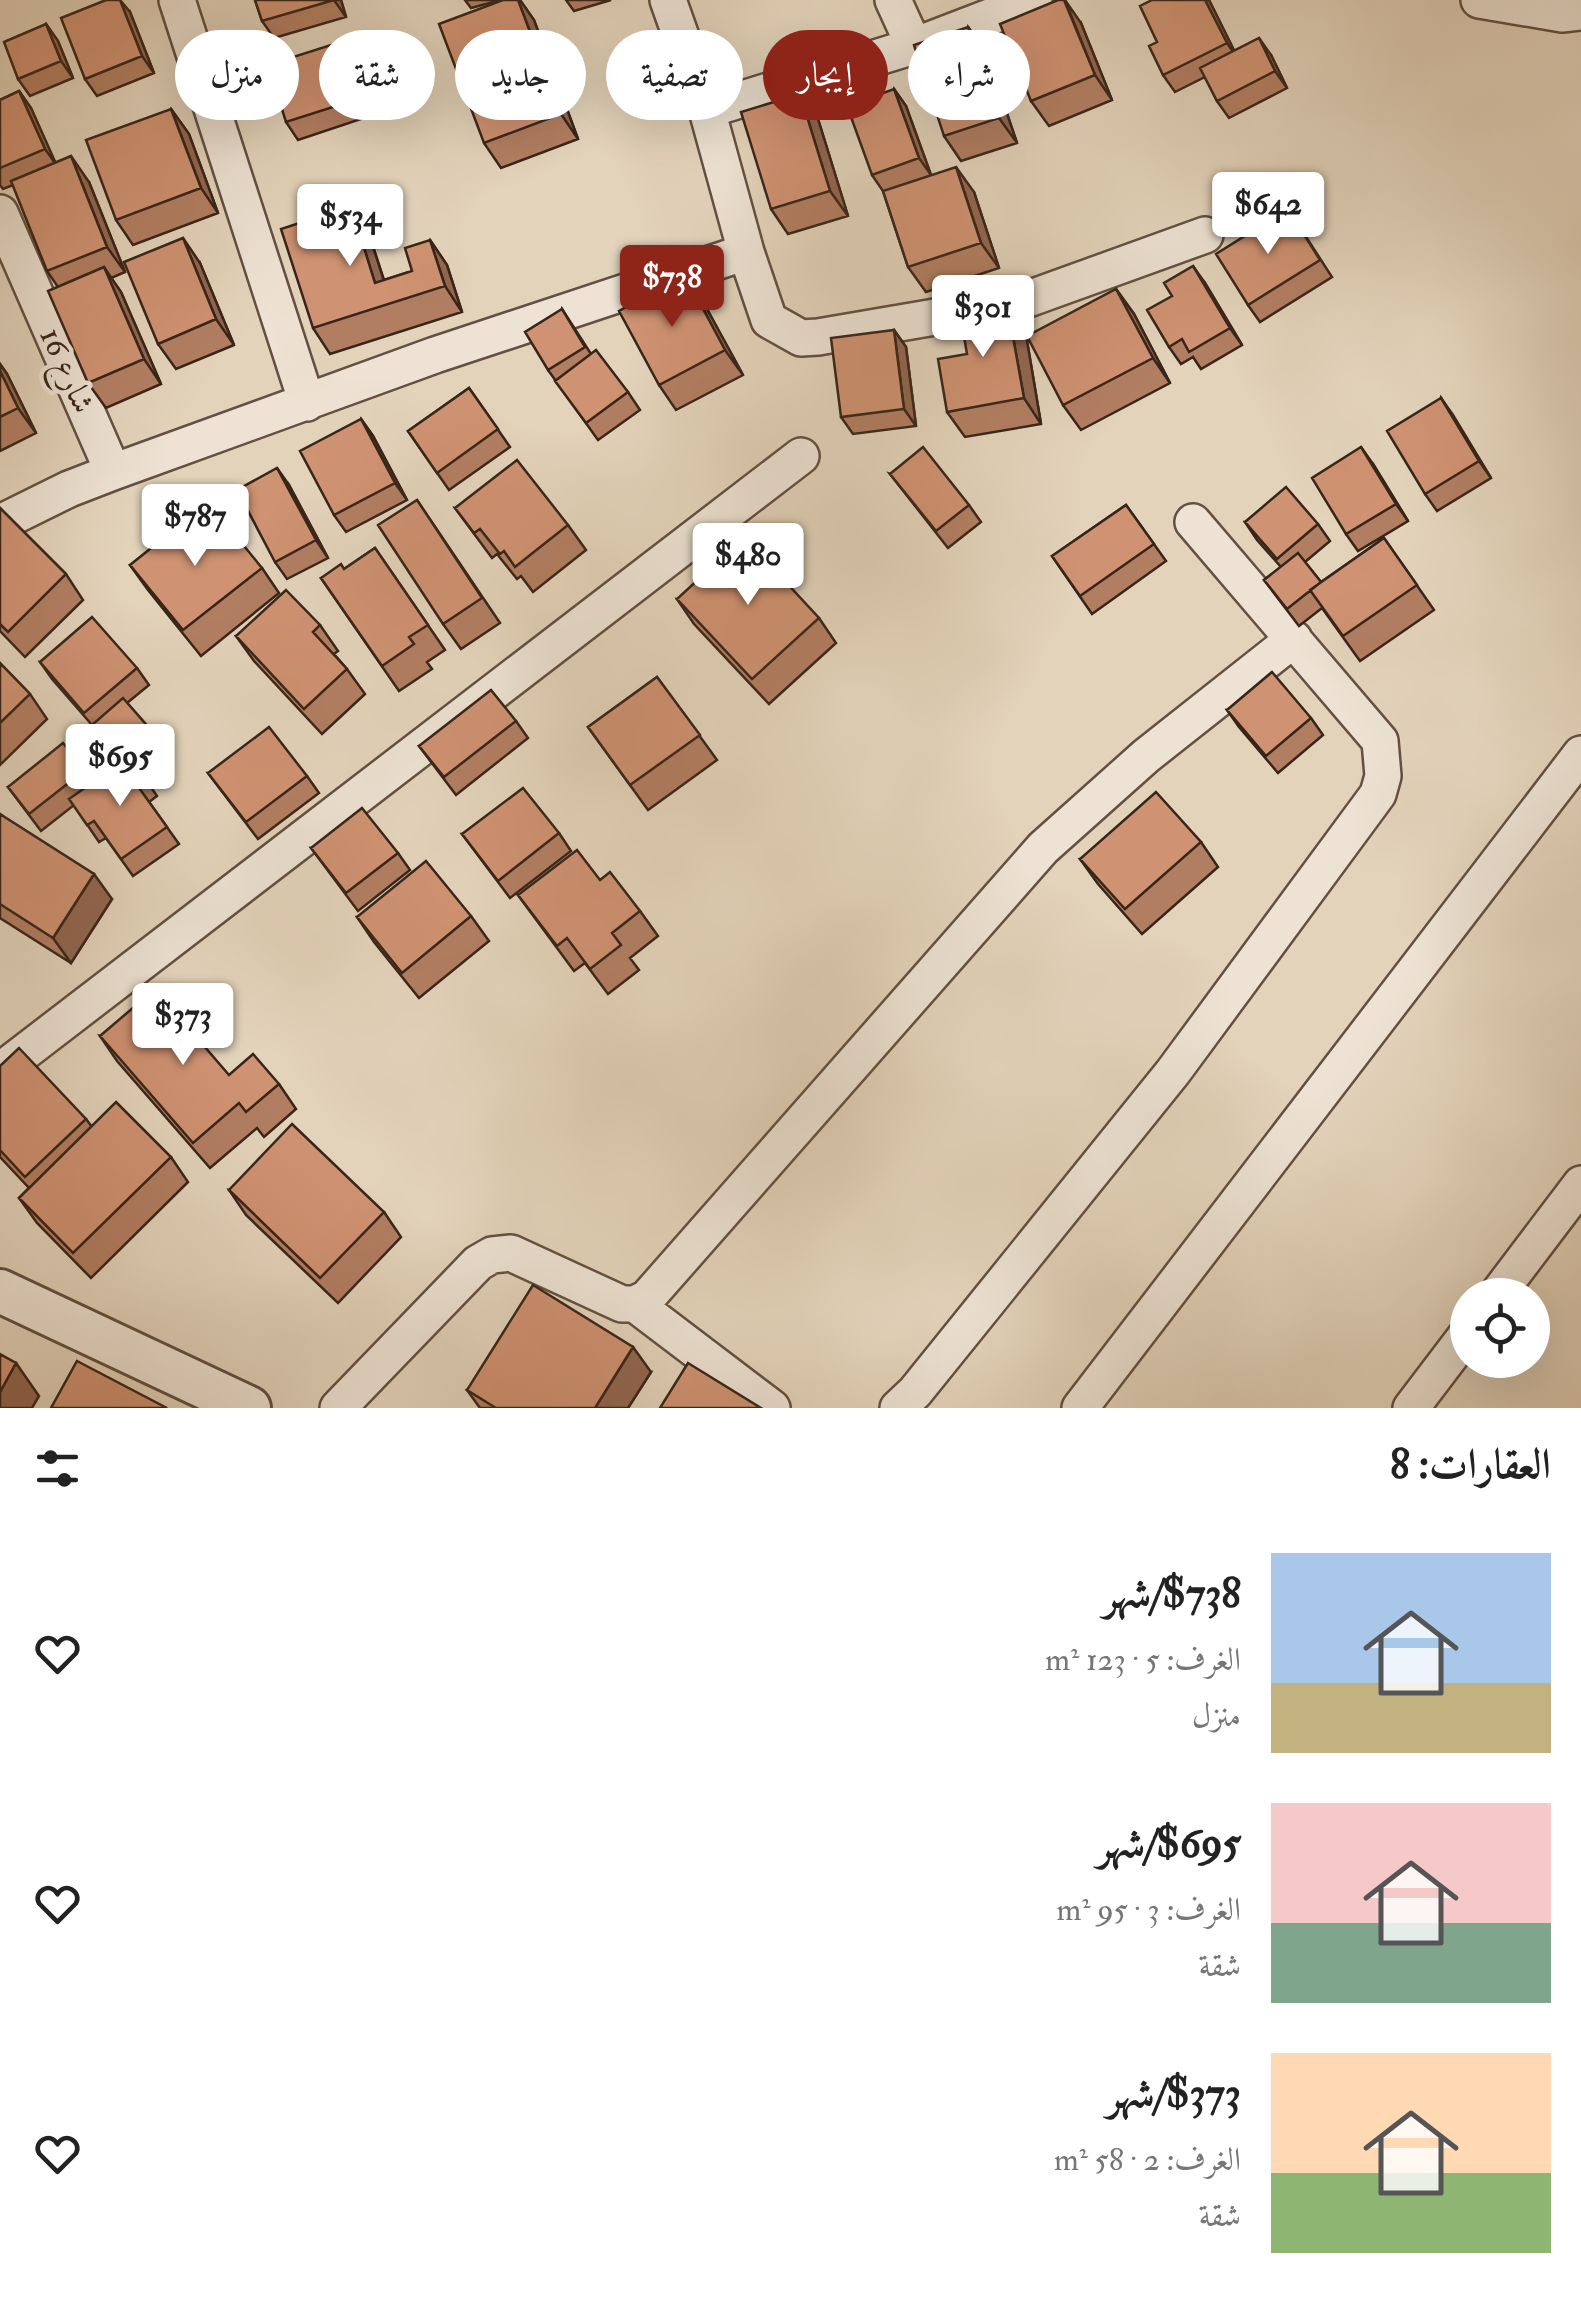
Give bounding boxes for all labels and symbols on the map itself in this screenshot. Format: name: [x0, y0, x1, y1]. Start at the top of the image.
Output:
pin: $642: [1209, 172, 1327, 257]
pin: $534: [291, 184, 409, 269]
pin: $738: [613, 245, 731, 330]
pin: $301: [924, 275, 1042, 360]
street label: شارع 16: [25, 321, 104, 422]
pin: $787: [136, 484, 254, 569]
pin: $480: [689, 523, 807, 608]
pin: $695: [61, 724, 179, 809]
pin: $373: [124, 983, 242, 1068]

